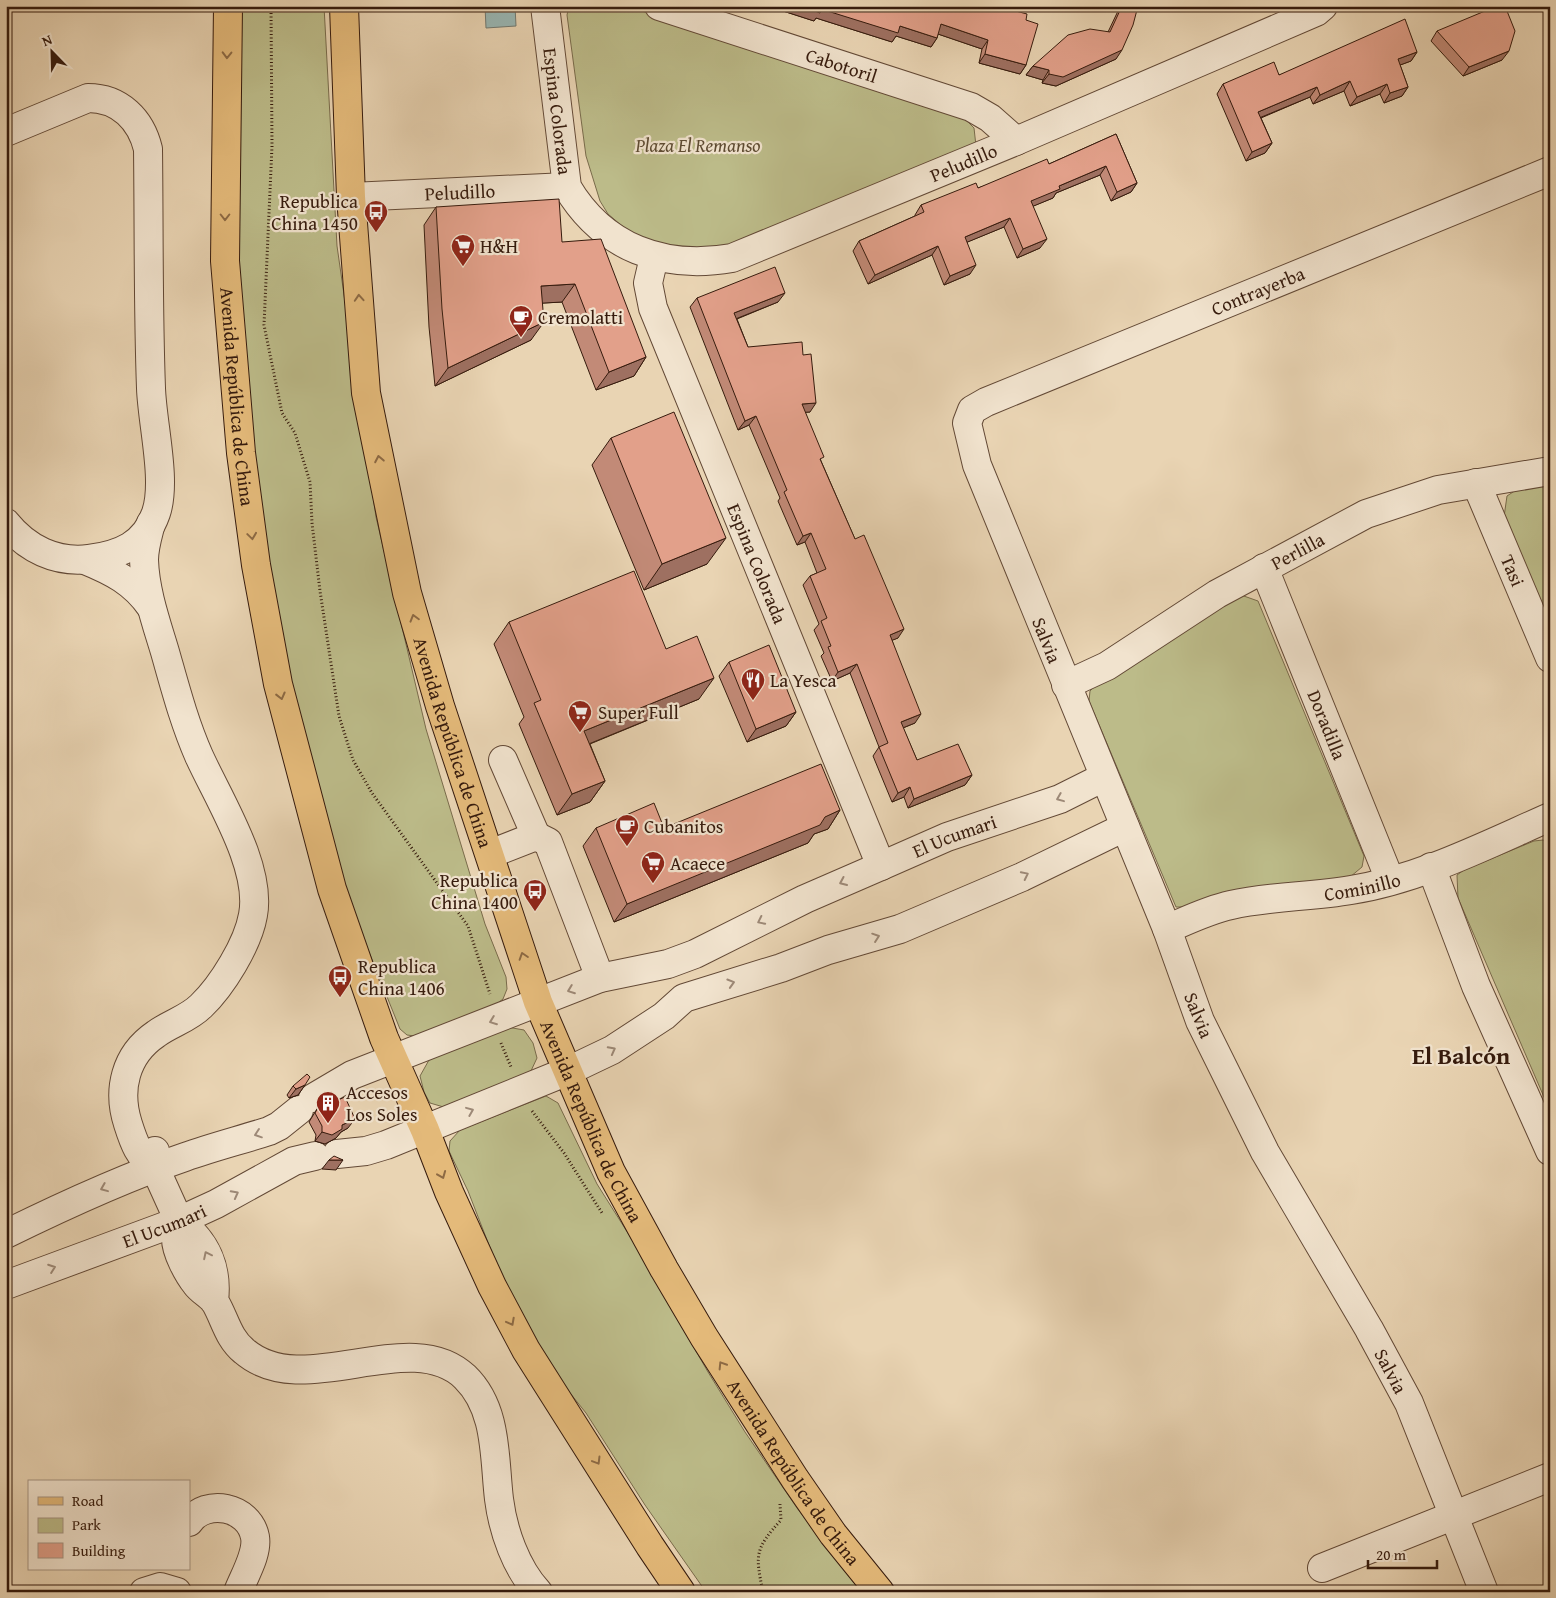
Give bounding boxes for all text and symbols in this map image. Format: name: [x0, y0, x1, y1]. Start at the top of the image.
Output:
north arrow: [28, 28, 78, 78]
text: N: [39, 29, 56, 51]
street label: Cabotoril: [802, 40, 881, 90]
street label: Espina Colorada: [536, 46, 579, 176]
one-way arrow: [222, 51, 233, 59]
park label: Plaza El Remanso: [634, 131, 761, 159]
street label: Peludillo: [926, 136, 1002, 189]
street label: Peludillo: [424, 176, 496, 208]
place label: Republica China 1450: [271, 187, 358, 237]
bus stop icon: Republica China 1450: [363, 199, 389, 233]
one-way arrow: [220, 214, 230, 222]
place label: H&H: [480, 232, 518, 260]
supermarket icon: H&H: [450, 233, 476, 267]
street label: Contrayerba: [1207, 259, 1309, 322]
street label: Avenida República de China: [213, 286, 262, 508]
one-way arrow: [354, 294, 365, 302]
place label: Cremolatti: [538, 303, 623, 331]
cafe icon: Cremolatti: [508, 304, 534, 338]
one-way arrow: [374, 455, 385, 464]
street label: Espina Colorada: [720, 499, 794, 628]
street label: Perlilla: [1266, 525, 1329, 577]
one-way arrow: [246, 532, 257, 540]
street label: Tasi: [1494, 550, 1532, 591]
street label: Salvia: [1025, 613, 1069, 667]
one-way arrow: [409, 614, 420, 622]
street label: Avenida República de China: [407, 634, 500, 851]
place label: La Yesca: [770, 666, 837, 694]
restaurant icon: La Yesca: [740, 667, 766, 701]
street label: Doradilla: [1301, 686, 1354, 764]
one-way arrow: [276, 691, 286, 699]
place label: Super Full: [598, 698, 679, 726]
supermarket icon: Super Full: [567, 699, 593, 733]
one-way arrow: [1056, 792, 1065, 802]
street label: El Ucumari: [908, 807, 1000, 865]
place label: Cubanitos: [644, 812, 723, 840]
cafe icon: Cubanitos: [614, 813, 640, 847]
place label: Acaece: [670, 849, 725, 877]
supermarket icon: Acaece: [640, 850, 666, 884]
street label: Cominillo: [1323, 865, 1404, 908]
place label: Republica China 1400: [431, 866, 518, 916]
one-way arrow: [1020, 871, 1029, 881]
one-way arrow: [839, 876, 848, 887]
bus stop icon: Republica China 1400: [522, 878, 548, 912]
one-way arrow: [758, 915, 767, 925]
one-way arrow: [871, 933, 879, 943]
place label: Republica China 1406: [358, 952, 445, 1002]
one-way arrow: [518, 952, 528, 960]
bus stop icon: Republica China 1406: [327, 964, 353, 998]
one-way arrow: [726, 978, 734, 988]
one-way arrow: [567, 984, 575, 994]
street label: Salvia: [1177, 988, 1221, 1042]
one-way arrow: [489, 1015, 497, 1025]
street label: Avenida República de China: [533, 1016, 650, 1227]
district label: El Balcón: [1412, 1038, 1510, 1073]
one-way arrow: [607, 1046, 616, 1056]
place label: Accesos Los Soles: [346, 1078, 417, 1128]
building icon: Accesos Los Soles: [315, 1090, 341, 1124]
one-way arrow: [465, 1107, 474, 1118]
one-way arrow: [254, 1129, 262, 1139]
one-way arrow: [437, 1171, 447, 1179]
one-way arrow: [100, 1181, 109, 1192]
one-way arrow: [230, 1190, 239, 1200]
street label: El Ucumari: [118, 1196, 211, 1255]
one-way arrow: [203, 1251, 213, 1260]
one-way arrow: [47, 1264, 56, 1274]
one-way arrow: [505, 1317, 515, 1326]
street label: Salvia: [1368, 1344, 1414, 1399]
one-way arrow: [718, 1362, 728, 1371]
street label: Avenida República de China: [720, 1374, 867, 1571]
one-way arrow: [590, 1455, 600, 1464]
legend: [28, 1480, 190, 1570]
text: Road: [72, 1490, 103, 1511]
text: Park: [72, 1514, 101, 1535]
scale bar: [1368, 1538, 1437, 1570]
text: Building: [72, 1540, 126, 1561]
text: 20 m: [1376, 1544, 1407, 1565]

